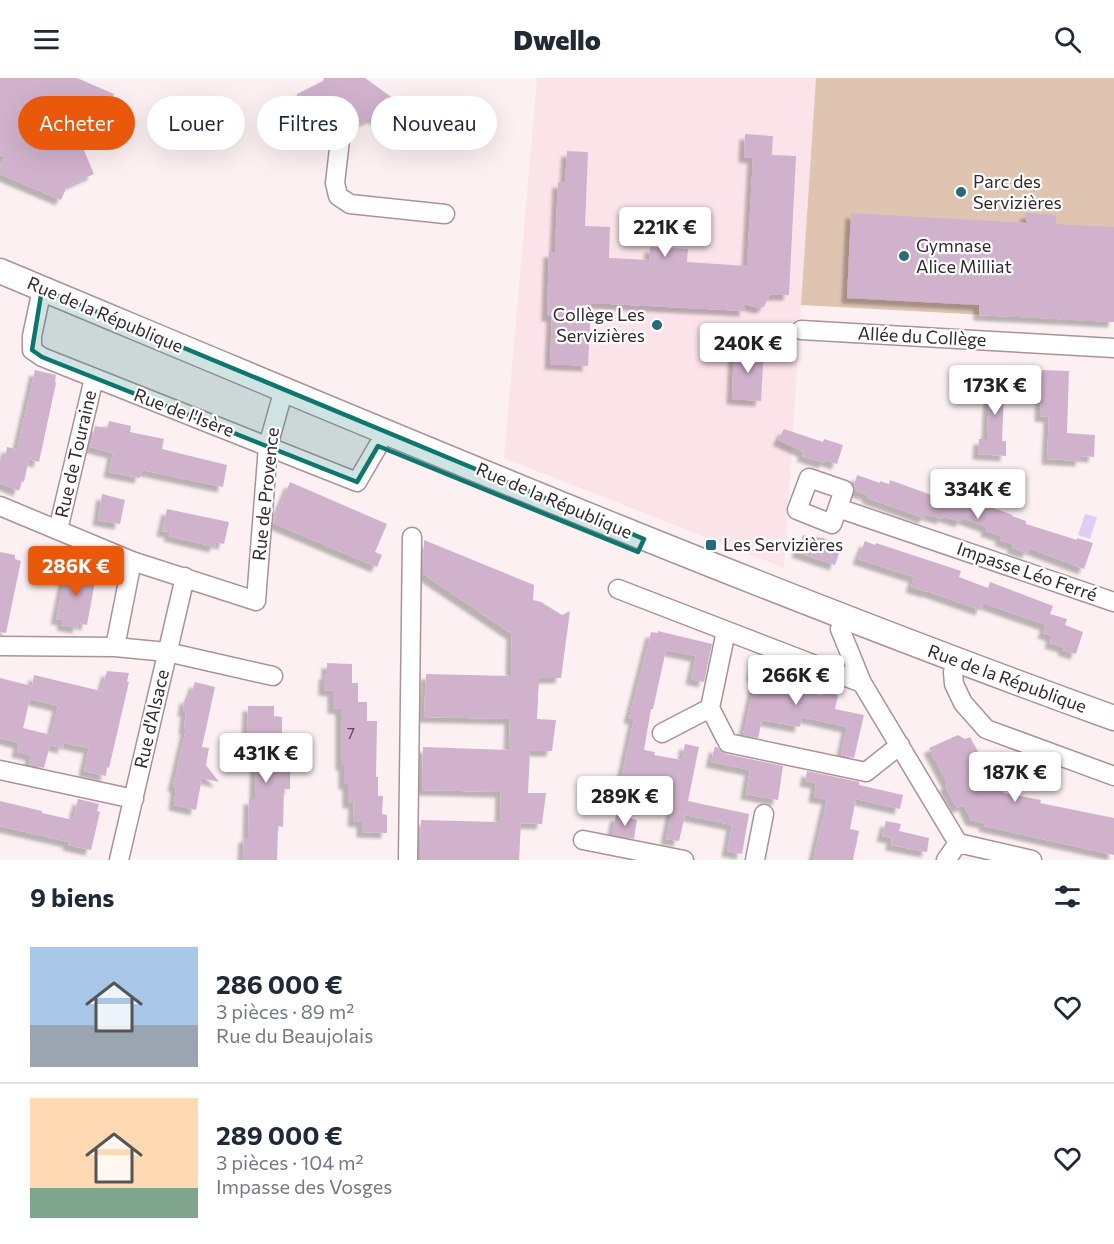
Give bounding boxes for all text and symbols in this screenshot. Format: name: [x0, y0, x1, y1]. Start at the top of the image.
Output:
icon: menu: [30, 23, 63, 56]
text: Dwello: [513, 23, 601, 56]
icon: search: [1051, 23, 1084, 56]
chip: Acheter: [18, 96, 135, 150]
chip: Louer: [147, 96, 245, 150]
chip: Filtres: [257, 96, 359, 150]
chip: Nouveau: [371, 96, 497, 150]
place label: Parc des Servizières: [973, 170, 1062, 213]
marker: Parc des Servizières: [954, 185, 968, 199]
pin: 221K €: [616, 207, 714, 258]
text: 221K €: [633, 214, 697, 238]
place label: Gymnase Alice Milliat: [916, 234, 1012, 277]
marker: Gymnase Alice Milliat: [897, 249, 911, 263]
street label: Rue de la République: [24, 271, 187, 357]
place label: Collège Les Servizières: [553, 303, 645, 346]
marker: Collège Les Servizières: [650, 318, 664, 332]
street label: Allée du Collège: [857, 322, 987, 350]
pin: 240K €: [699, 323, 797, 374]
text: 240K €: [714, 330, 782, 354]
pin: 173K €: [946, 365, 1044, 416]
text: 173K €: [963, 372, 1027, 396]
street label: Rue de l'Isère: [131, 383, 238, 441]
street label: Rue de Touraine: [50, 388, 100, 520]
street label: Rue de Provence: [247, 426, 283, 562]
street label: Rue de la République: [473, 457, 636, 543]
pin: 334K €: [929, 469, 1027, 520]
text: 334K €: [944, 476, 1012, 500]
place label: Les Servizières: [723, 533, 843, 555]
street label: Impasse Léo Ferré: [954, 537, 1100, 605]
marker: Les Servizières: [704, 538, 718, 552]
pin: 286K €: [27, 546, 125, 597]
text: 286K €: [42, 553, 110, 577]
street label: Rue de la République: [925, 639, 1090, 717]
pin: 266K €: [747, 655, 845, 706]
text: 266K €: [762, 662, 830, 686]
street label: Rue d'Alsace: [129, 667, 173, 770]
house number: 7: [347, 724, 355, 742]
pin: 431K €: [217, 733, 315, 784]
text: 431K €: [234, 740, 298, 764]
pin: 187K €: [966, 752, 1064, 803]
text: 187K €: [983, 759, 1047, 783]
pin: 289K €: [576, 776, 674, 827]
text: 289K €: [591, 783, 659, 807]
icon: filters: [1051, 880, 1084, 913]
text: 9 biens: [30, 881, 115, 912]
text: 286 000 €: [216, 968, 343, 999]
icon: home: [78, 971, 150, 1043]
icon: heart: [1051, 991, 1084, 1024]
text: 3 pièces · 89 m²: [216, 999, 354, 1023]
text: Rue du Beaujolais: [216, 1023, 373, 1047]
text: 289 000 €: [216, 1119, 343, 1150]
icon: home: [78, 1122, 150, 1194]
icon: heart: [1051, 1142, 1084, 1175]
text: 3 pièces · 104 m²: [216, 1150, 364, 1174]
text: Impasse des Vosges: [216, 1174, 392, 1198]

